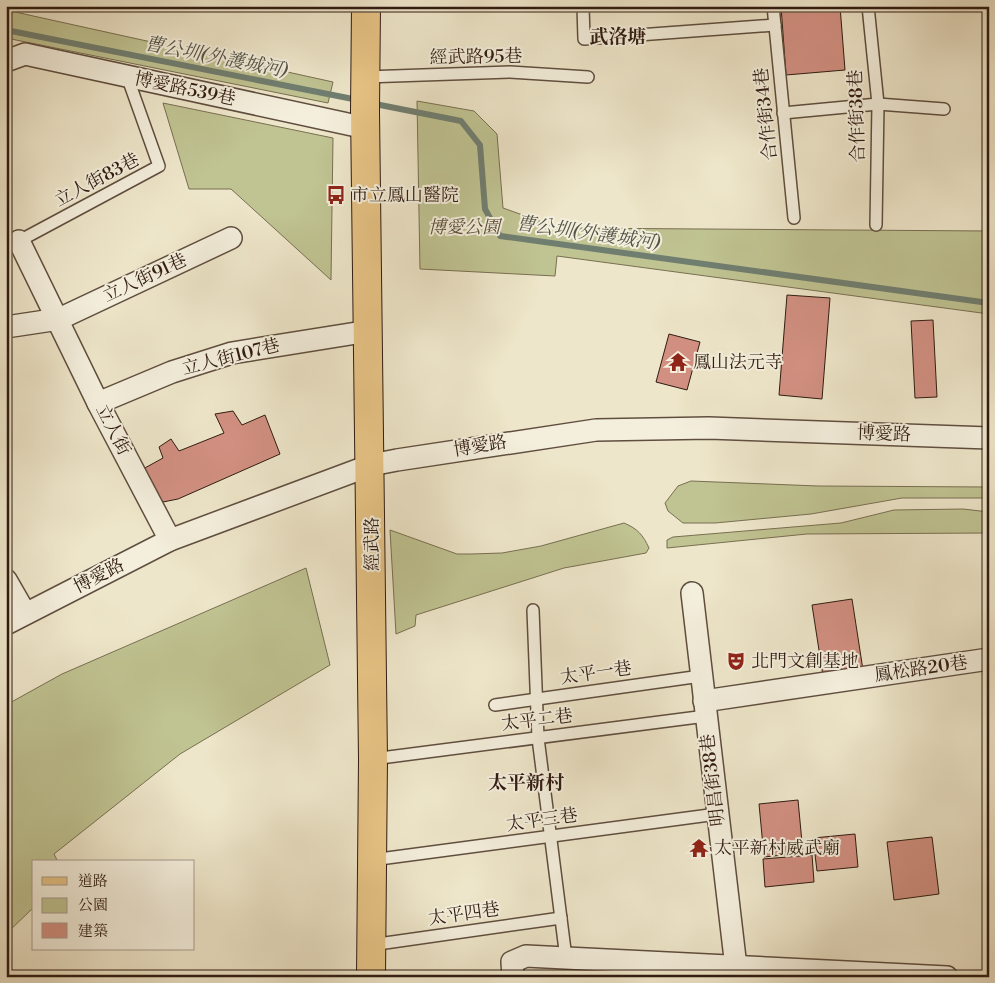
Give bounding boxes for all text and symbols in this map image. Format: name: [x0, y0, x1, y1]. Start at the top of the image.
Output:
district label: 武洛塘: [589, 25, 647, 49]
water label: 曹公圳(外護城河): [143, 31, 290, 83]
street label: 經武路95巷: [429, 45, 523, 69]
street label: 博愛路539巷: [132, 67, 238, 111]
street label: 合作街34巷: [750, 67, 782, 161]
street label: 合作街38巷: [844, 69, 870, 163]
street label: 立人街83巷: [51, 148, 143, 212]
bus stop icon: 市立鳳山醫院: [325, 184, 347, 206]
place label: 市立鳳山醫院: [351, 184, 459, 207]
water label: 曹公圳(外護城河): [515, 211, 662, 255]
park label: 博愛公園: [428, 216, 503, 239]
street label: 立人街91巷: [99, 249, 191, 307]
street label: 立人街107巷: [180, 334, 282, 380]
temple icon: 鳳山法元寺: [667, 351, 689, 373]
place label: 鳳山法元寺: [693, 351, 783, 374]
street label: 立人街: [90, 401, 136, 459]
street label: 博愛路: [857, 422, 911, 446]
street label: 博愛路: [452, 430, 508, 462]
street label: 經武路: [361, 517, 384, 571]
street label: 博愛路: [70, 553, 128, 599]
theatre icon: 北門文創基地: [725, 650, 747, 672]
place label: 北門文創基地: [751, 650, 859, 673]
street label: 鳳松路20巷: [873, 651, 969, 687]
street label: 太平一巷: [559, 657, 633, 689]
street label: 太平二巷: [500, 704, 574, 736]
street label: 明昌街38巷: [696, 732, 730, 828]
district label: 太平新村: [488, 771, 564, 795]
street label: 太平三巷: [505, 804, 579, 836]
temple icon: 太平新村威武廟: [688, 837, 710, 859]
place label: 太平新村威武廟: [714, 837, 840, 860]
legend: [32, 860, 195, 950]
text: 道路: [78, 872, 108, 891]
text: 公園: [78, 896, 108, 915]
street label: 太平四巷: [427, 898, 501, 930]
text: 建築: [78, 922, 108, 941]

